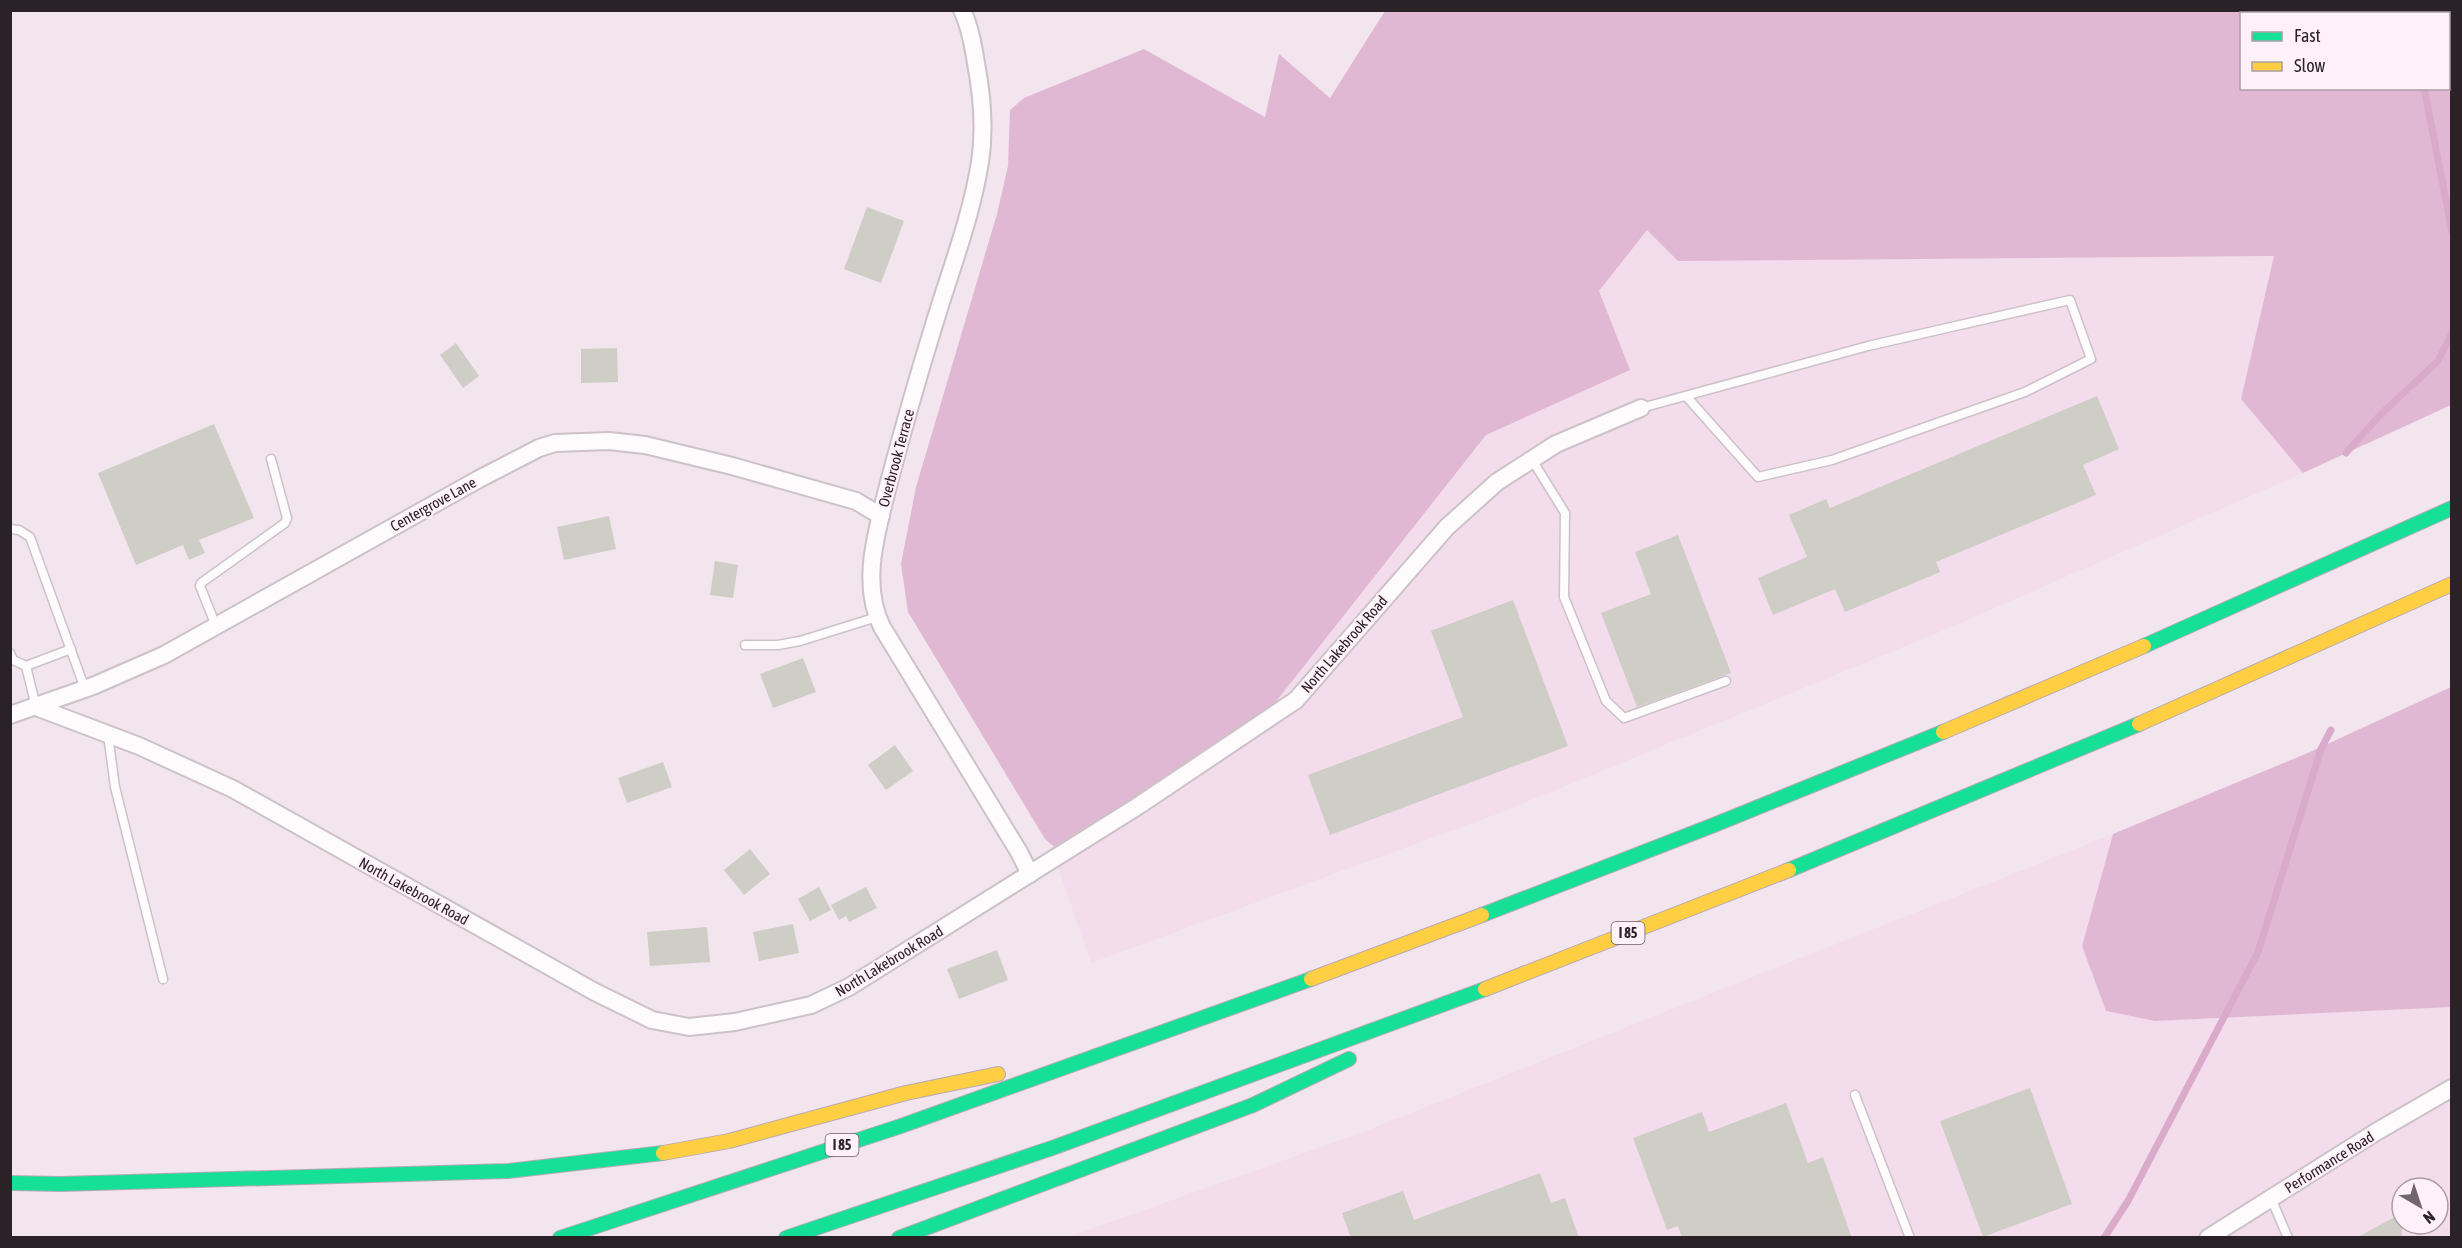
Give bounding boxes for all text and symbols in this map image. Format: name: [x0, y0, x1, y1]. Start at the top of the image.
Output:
legend: [2240, 12, 2450, 90]
text: Fast: [2294, 25, 2321, 46]
text: Slow: [2294, 55, 2325, 76]
street label: Overbrook Terrace: [875, 407, 917, 509]
street label: Centergrove Lane: [387, 473, 479, 535]
street label: North Lakebrook Road: [1297, 592, 1391, 696]
street label: North Lakebrook Road: [356, 854, 472, 928]
street label: North Lakebrook Road: [832, 922, 946, 1000]
road number: I 85: [1612, 922, 1644, 944]
street label: Performance Road: [2281, 1128, 2377, 1196]
road number: I 85: [826, 1134, 858, 1156]
north arrow: [2390, 1176, 2450, 1236]
text: N: [2420, 1208, 2439, 1228]

